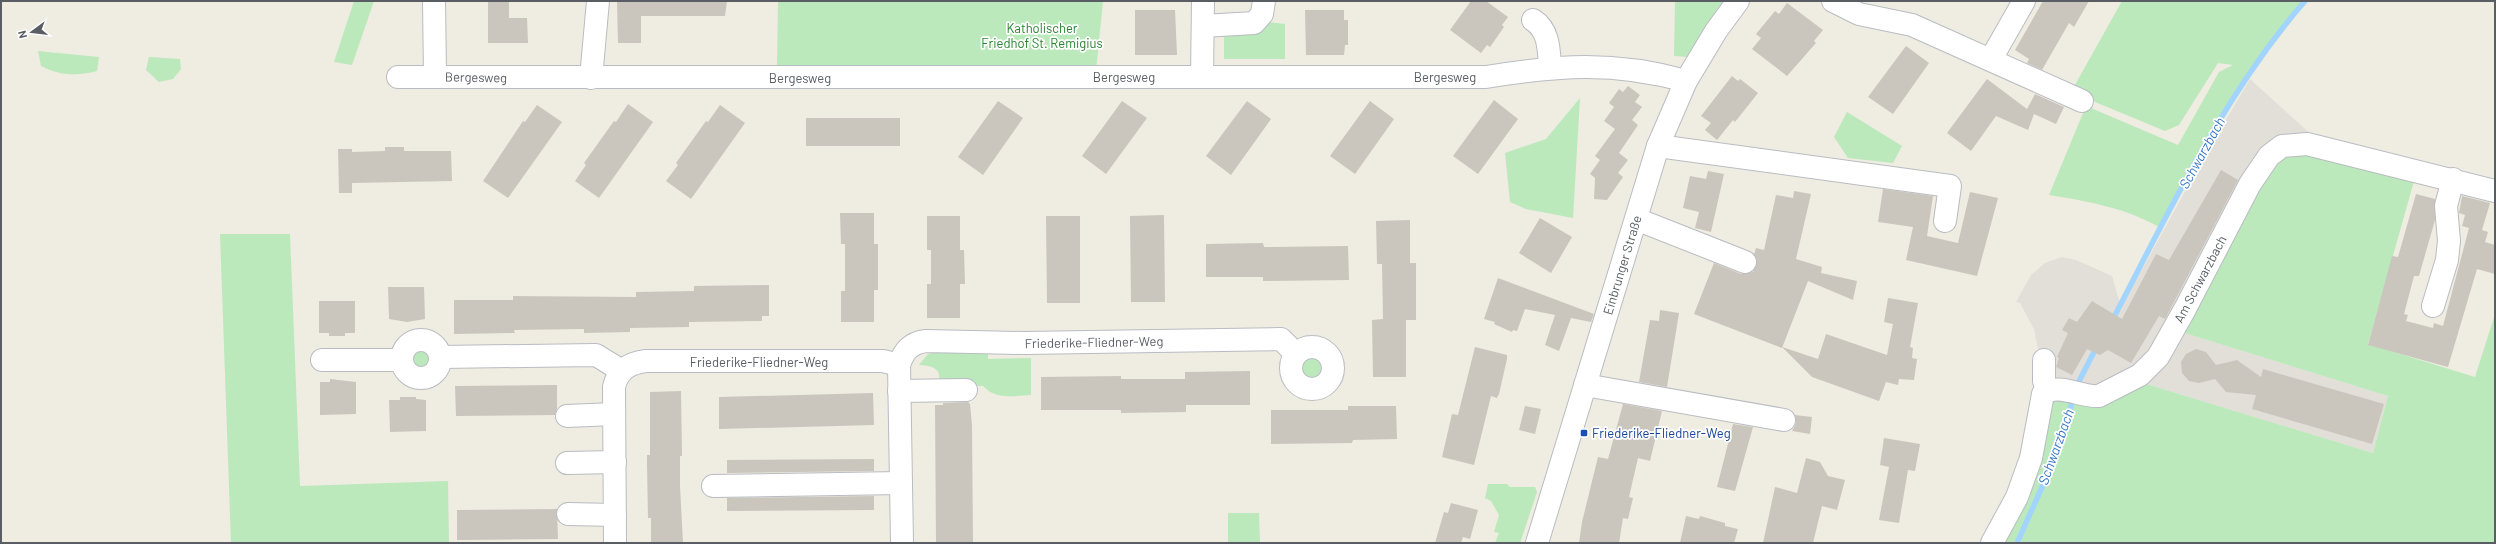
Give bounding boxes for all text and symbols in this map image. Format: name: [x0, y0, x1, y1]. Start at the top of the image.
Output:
north arrow: [12, 12, 52, 52]
park label: Katholischer Friedhof St. Remigius: [981, 20, 1103, 51]
text: N: [15, 29, 29, 40]
street label: Bergesweg: [445, 68, 507, 86]
street label: Bergesweg: [1093, 69, 1155, 85]
street label: Bergesweg: [1414, 69, 1476, 85]
street label: Bergesweg: [769, 70, 831, 86]
water label: Schwarzbach: [2175, 114, 2228, 192]
street label: Einbrunger Straße: [1599, 213, 1645, 317]
street label: Am Schwarzbach: [2170, 233, 2230, 325]
street label: Friederike-Fliedner-Weg: [1025, 333, 1163, 351]
street label: Friederike-Fliedner-Weg: [690, 354, 828, 370]
water label: Schwarzbach: [2034, 407, 2077, 487]
place label: Friederike-Fliedner-Weg: [1592, 425, 1731, 441]
marker: Friederike-Fliedner-Weg: [1579, 428, 1589, 438]

